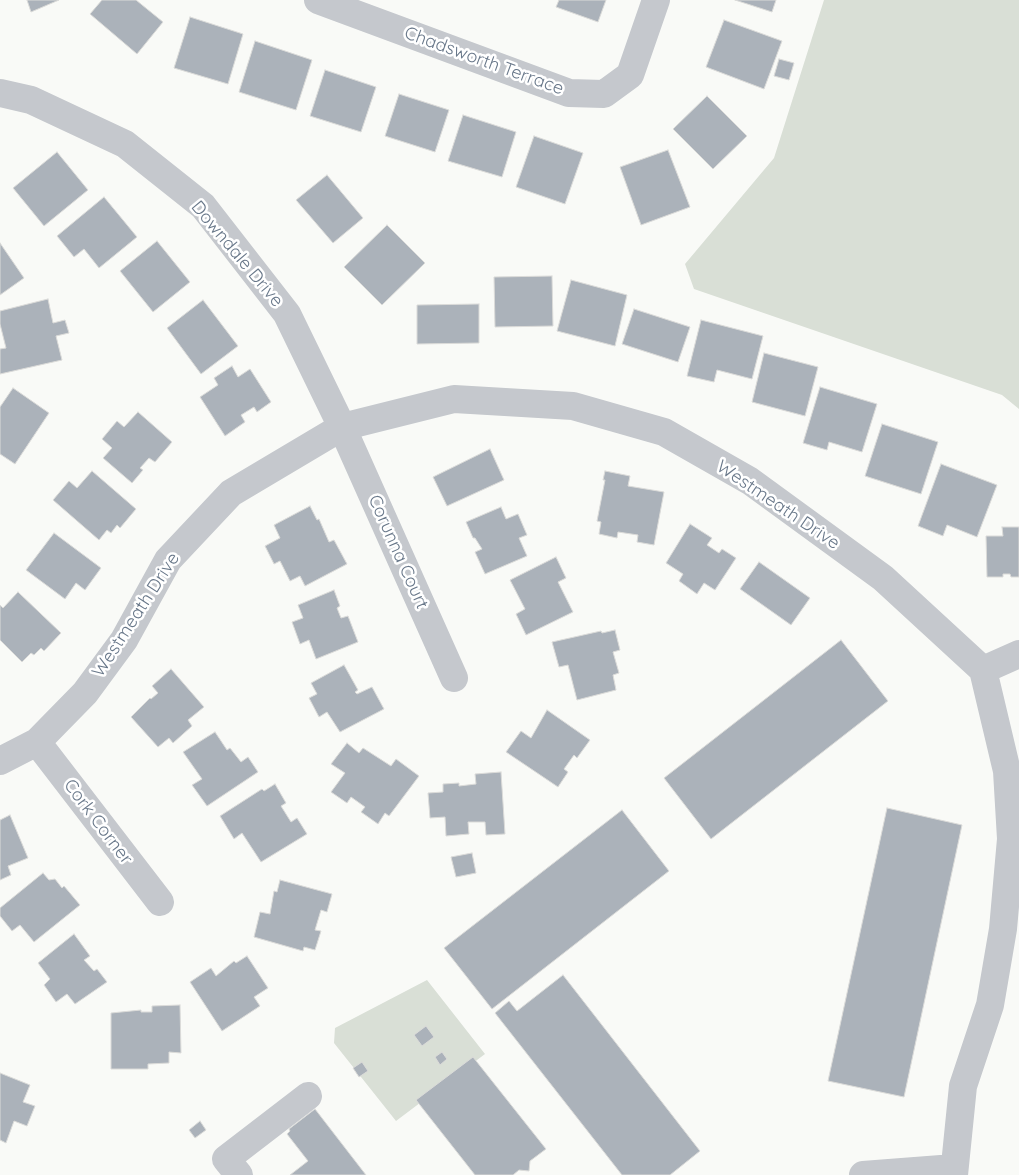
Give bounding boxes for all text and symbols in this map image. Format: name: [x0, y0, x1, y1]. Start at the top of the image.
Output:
street label: Chadsworth Terrace: [401, 22, 567, 100]
street label: Downdale Drive: [186, 196, 288, 312]
street label: Westmeath Drive: [712, 456, 844, 554]
street label: Corunna Court: [363, 492, 433, 612]
street label: Westmeath Drive: [88, 549, 184, 681]
street label: Cork Corner: [59, 775, 137, 869]

